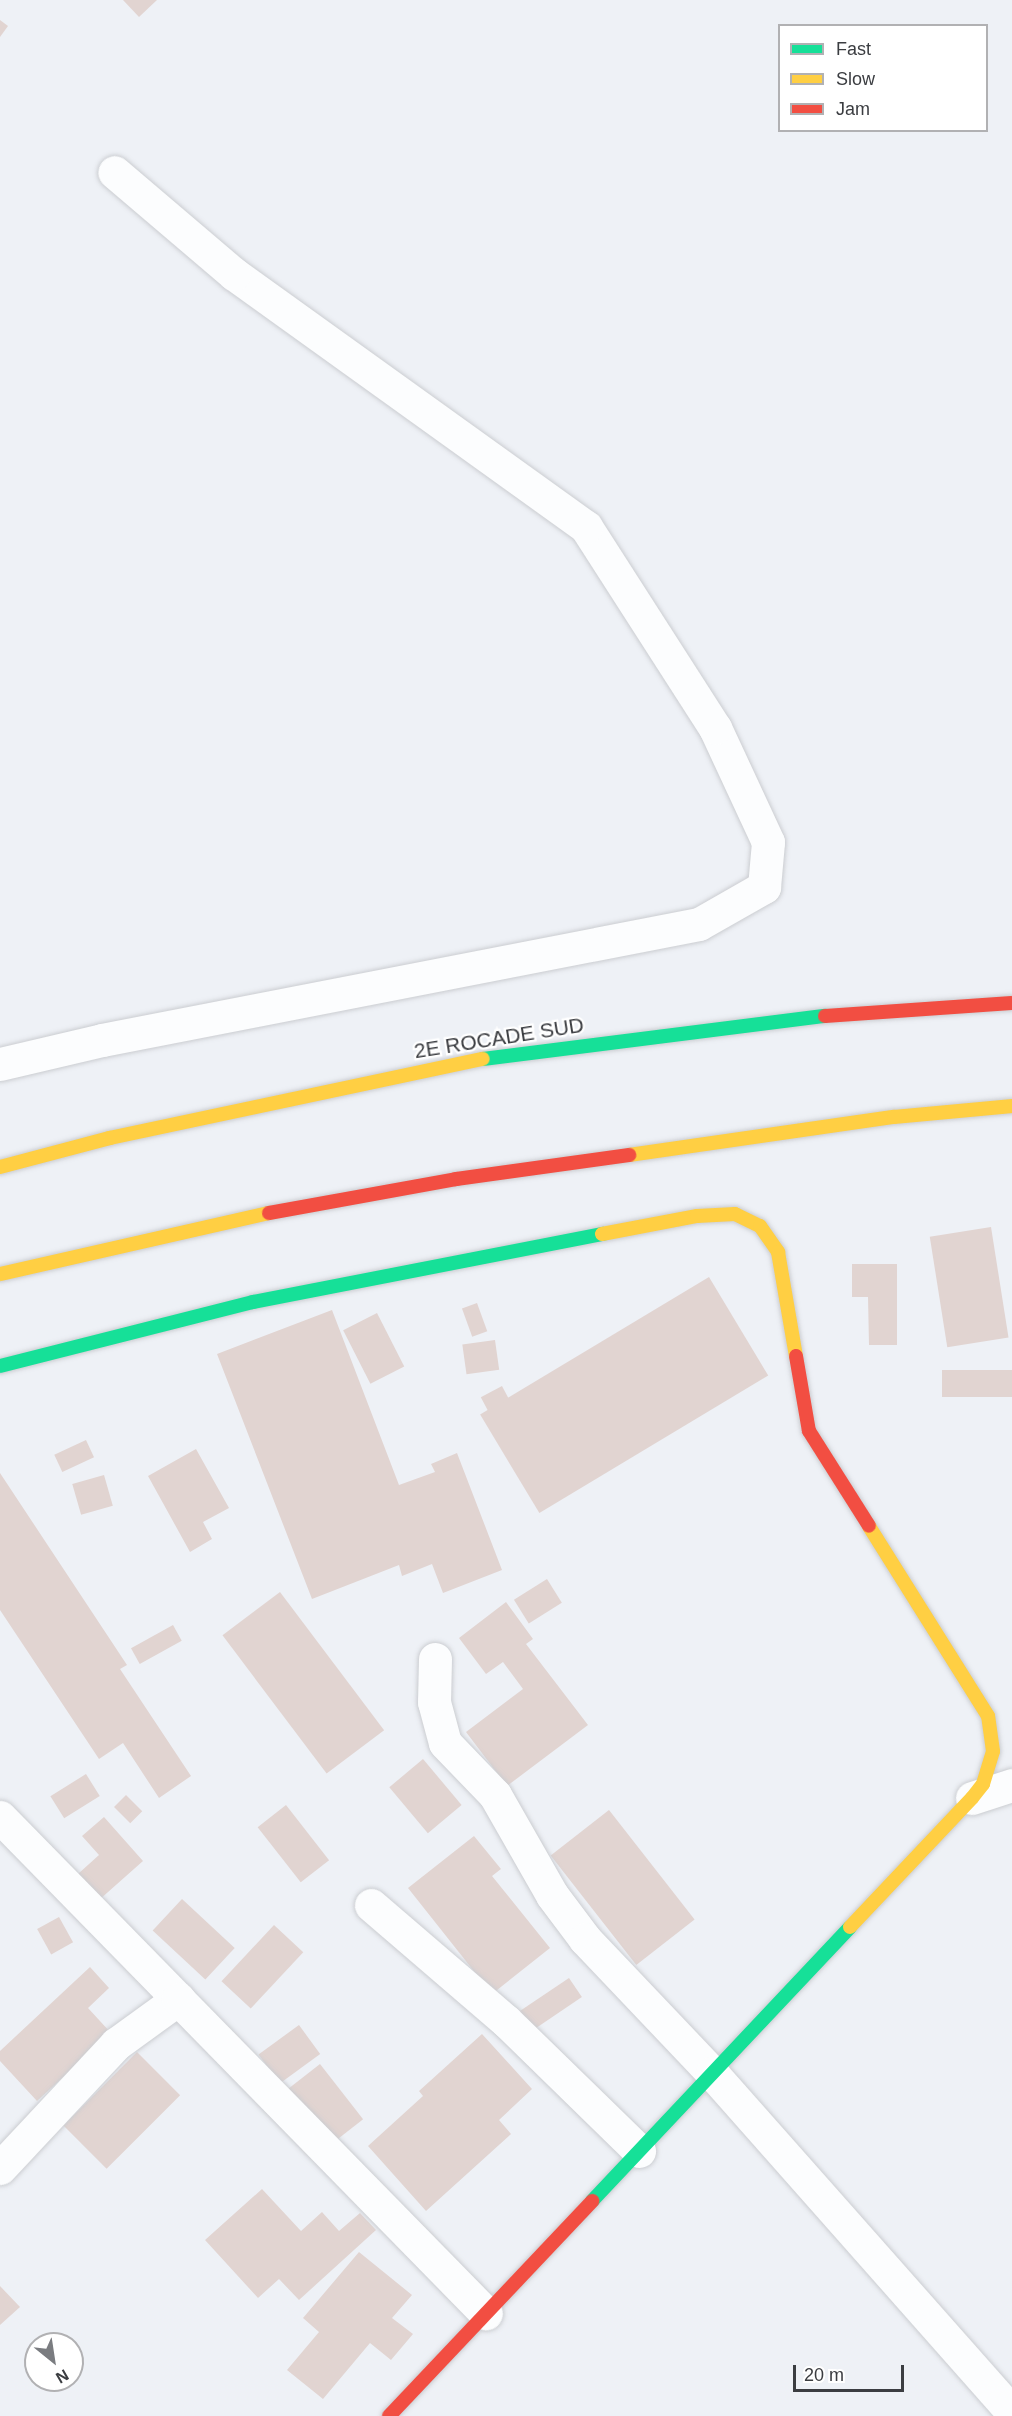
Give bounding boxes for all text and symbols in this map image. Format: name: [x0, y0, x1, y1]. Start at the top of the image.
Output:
legend: [778, 24, 988, 132]
text: Fast: [836, 39, 871, 59]
text: Slow: [836, 69, 875, 89]
text: Jam: [836, 99, 870, 119]
street label: 2E ROCADE SUD: [412, 1012, 586, 1064]
north arrow: [24, 2332, 84, 2392]
scale bar: [796, 2353, 907, 2391]
text: 20 m: [804, 2365, 844, 2385]
text: N: [53, 2366, 72, 2387]

